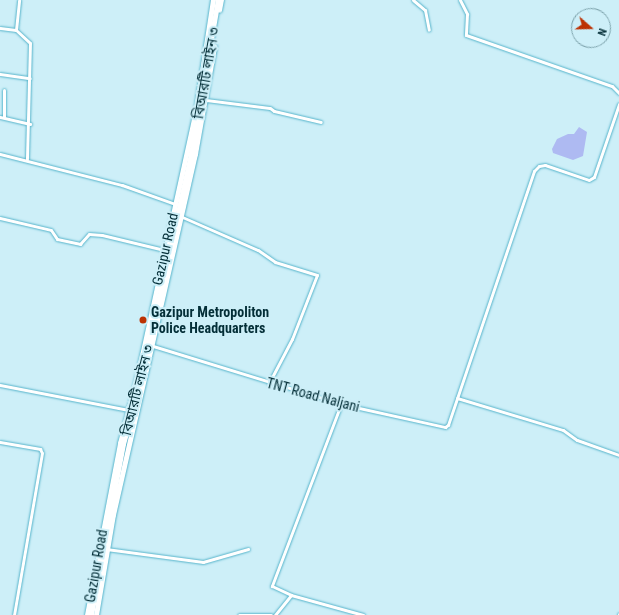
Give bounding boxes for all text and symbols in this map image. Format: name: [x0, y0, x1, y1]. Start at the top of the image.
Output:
north arrow: [571, 8, 611, 48]
street label: বিআরটি লাইন ৩: [190, 26, 222, 120]
text: N: [595, 27, 609, 37]
street label: Gazipur Road: [149, 211, 181, 287]
place label: Gazipur Metropoliton Police Headquarters: [151, 304, 269, 336]
marker: Gazipur Metropoliton Police Headquarters: [138, 315, 148, 325]
street label: বিআরটি লাইন ৩: [118, 343, 156, 437]
street label: TNT Road Naljani: [264, 374, 362, 416]
street label: Gazipur Road: [81, 528, 111, 604]

